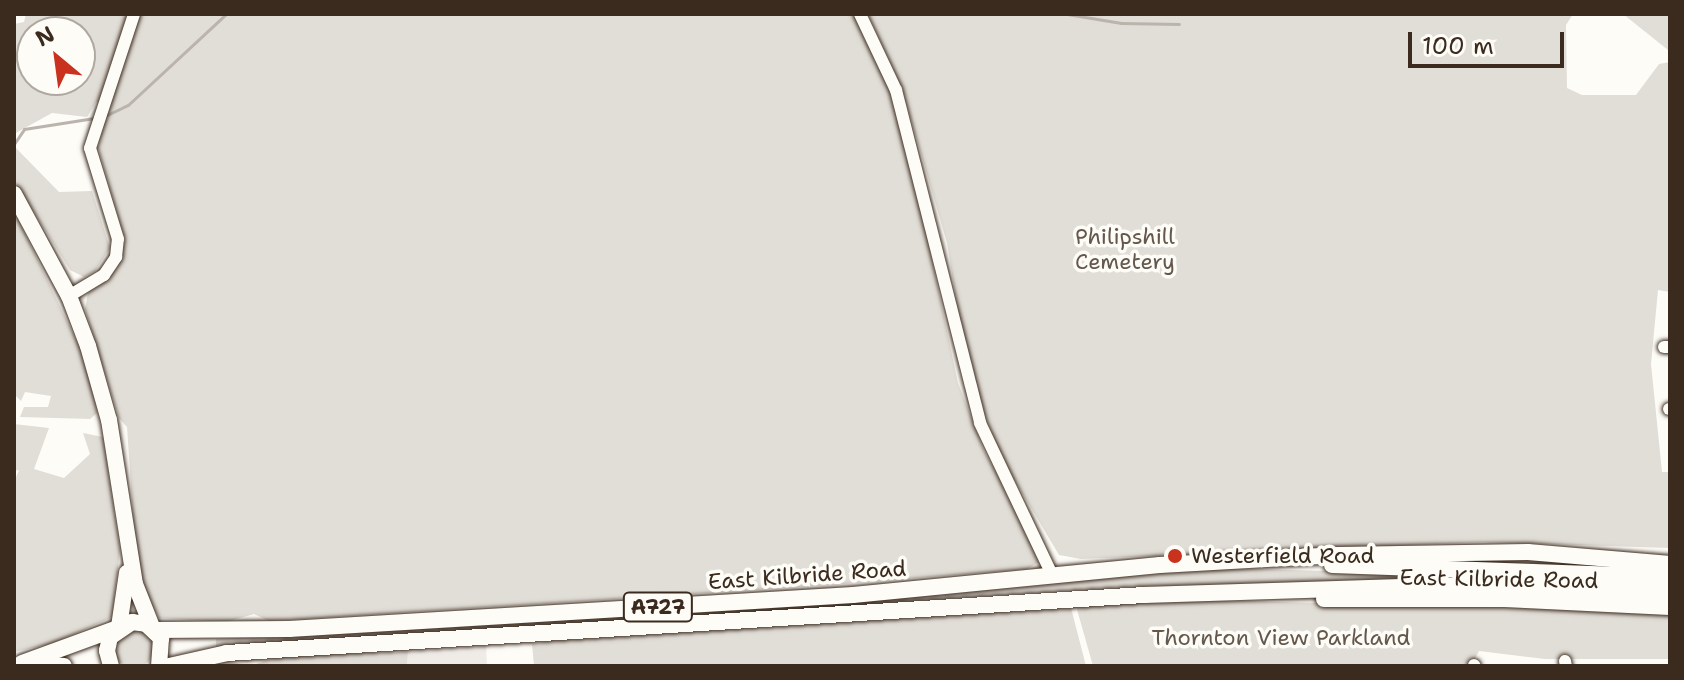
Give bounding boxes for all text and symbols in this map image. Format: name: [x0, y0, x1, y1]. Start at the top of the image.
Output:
north arrow: [16, 16, 96, 96]
scale bar: [1412, 16, 1568, 66]
text: N: [30, 19, 60, 53]
text: 100 m: [1422, 30, 1494, 62]
park label: Philipshill Cemetery: [1075, 223, 1175, 274]
place label: Westerfield Road: [1191, 543, 1374, 569]
marker: Westerfield Road: [1166, 547, 1184, 565]
street label: East Kilbride Road: [707, 555, 907, 595]
street label: East Kilbride Road: [1399, 564, 1599, 594]
road number: A727: [622, 591, 694, 623]
park label: Thornton View Parkland: [1151, 625, 1411, 651]

